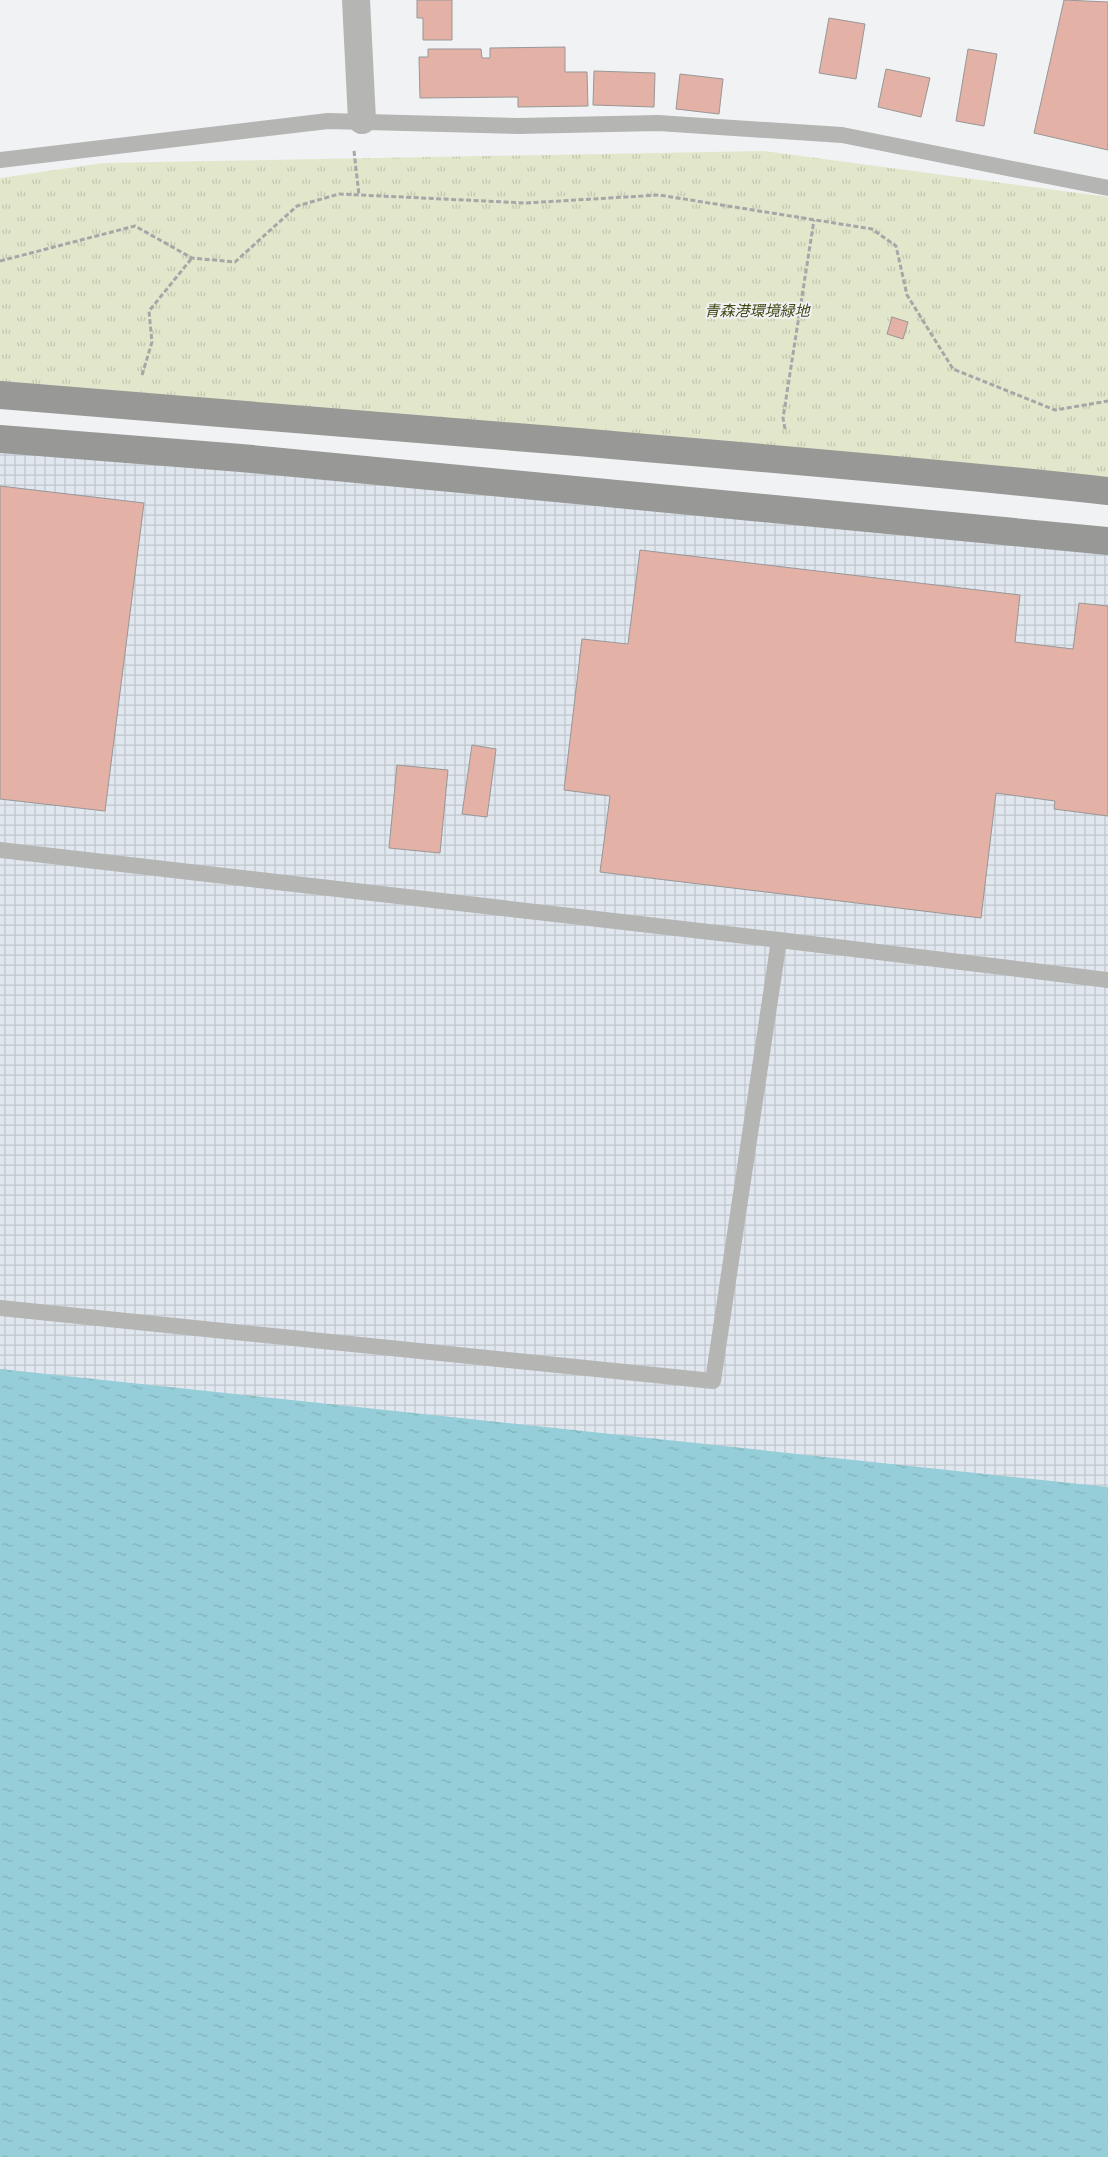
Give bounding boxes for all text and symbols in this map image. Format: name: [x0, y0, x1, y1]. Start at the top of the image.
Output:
park label: 青森港環境緑地: [704, 301, 811, 320]

